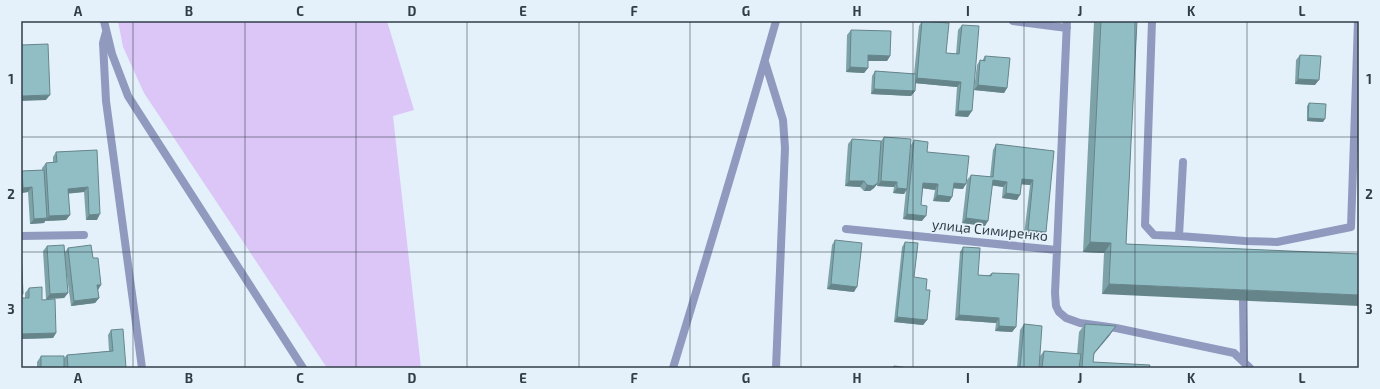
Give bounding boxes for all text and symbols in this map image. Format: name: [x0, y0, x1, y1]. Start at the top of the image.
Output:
text: A: [74, 3, 83, 19]
text: B: [185, 3, 193, 19]
text: C: [296, 3, 304, 19]
text: D: [408, 3, 417, 19]
text: E: [519, 3, 527, 19]
text: F: [630, 3, 638, 19]
text: G: [742, 3, 750, 19]
text: H: [853, 3, 862, 19]
text: I: [966, 3, 970, 19]
text: J: [1078, 3, 1082, 19]
text: K: [1187, 3, 1196, 19]
text: L: [1299, 3, 1306, 19]
text: 1: [8, 71, 14, 87]
text: 1: [1366, 71, 1372, 87]
text: 2: [7, 186, 15, 202]
text: 2: [1365, 186, 1373, 202]
street label: улица Симиренко: [931, 215, 1049, 244]
text: 3: [7, 301, 15, 317]
text: 3: [1365, 301, 1373, 317]
text: A: [74, 370, 83, 386]
text: B: [185, 370, 193, 386]
text: C: [296, 370, 304, 386]
text: D: [408, 370, 417, 386]
text: E: [519, 370, 527, 386]
text: F: [630, 370, 638, 386]
text: G: [742, 370, 750, 386]
text: H: [853, 370, 862, 386]
text: I: [966, 370, 970, 386]
text: J: [1078, 370, 1082, 386]
text: K: [1187, 370, 1196, 386]
text: L: [1299, 370, 1306, 386]

